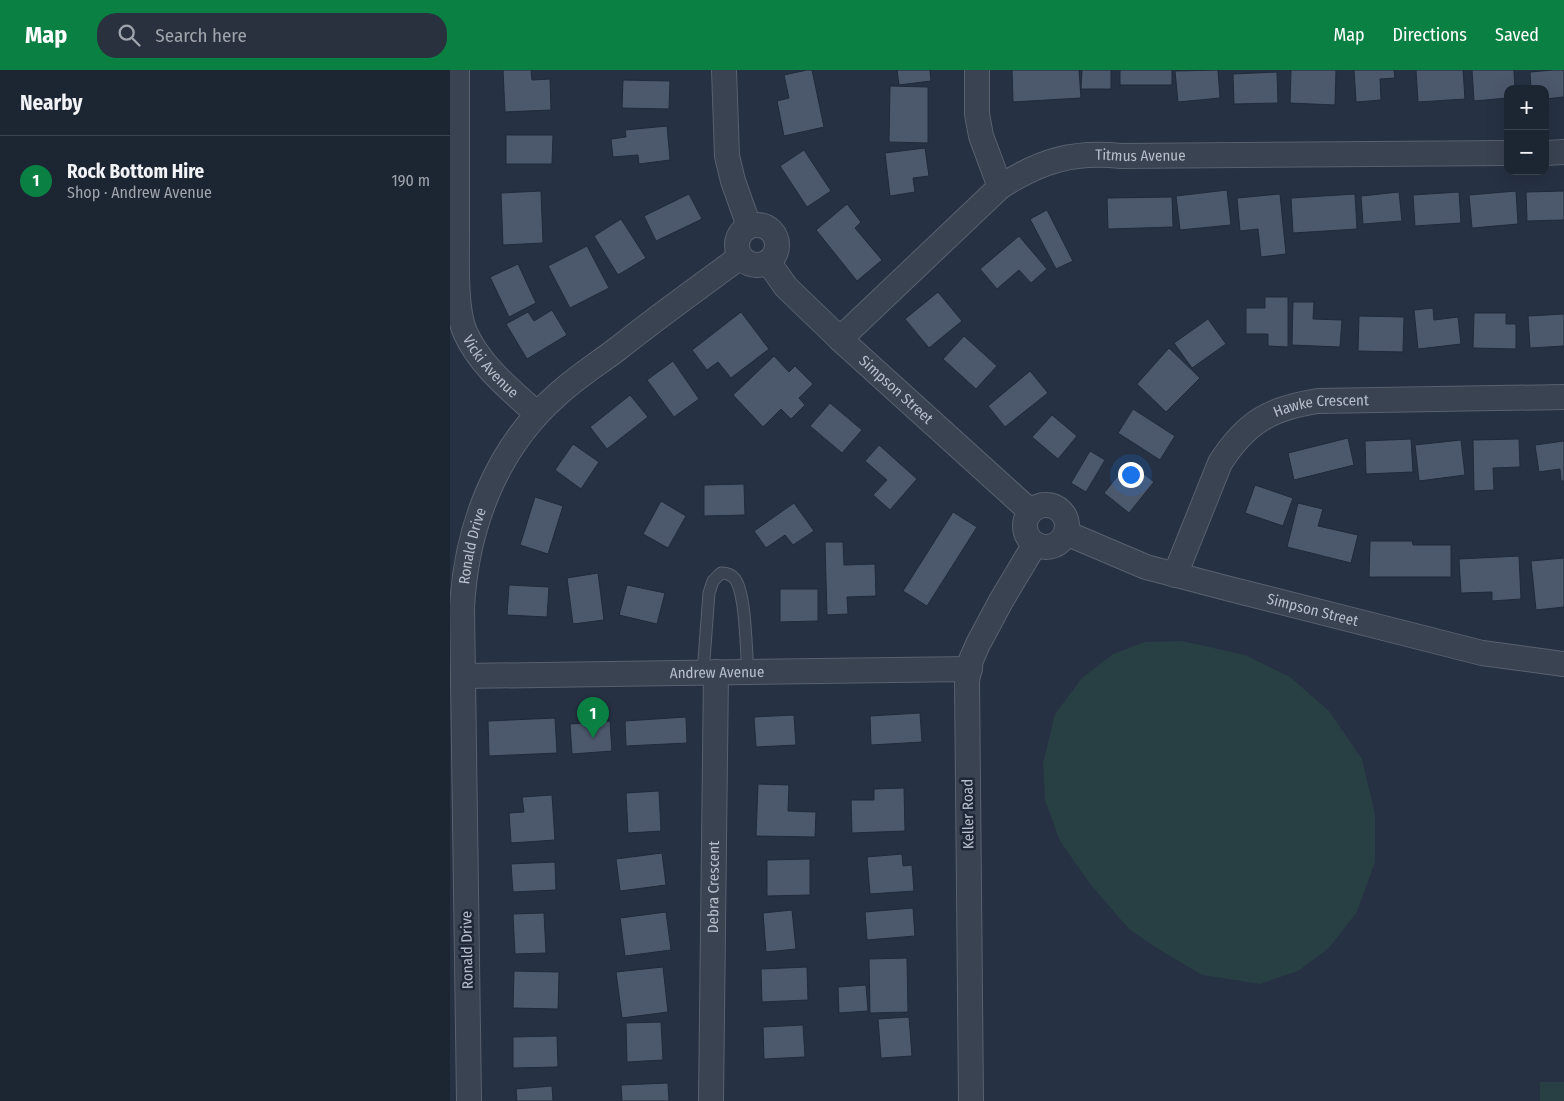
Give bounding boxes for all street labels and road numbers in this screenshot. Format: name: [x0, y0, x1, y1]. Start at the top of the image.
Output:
street label: Titmus Avenue: [1095, 146, 1186, 165]
street label: Vicki Avenue: [459, 332, 522, 402]
street label: Simpson Street: [855, 352, 937, 428]
street label: Hawke Crescent: [1271, 391, 1369, 421]
street label: Ronald Drive: [455, 505, 490, 585]
street label: Simpson Street: [1265, 590, 1360, 630]
street label: Andrew Avenue: [670, 663, 764, 682]
street label: Keller Road: [958, 779, 978, 849]
street label: Debra Crescent: [704, 841, 723, 933]
street label: Ronald Drive: [457, 911, 477, 989]

